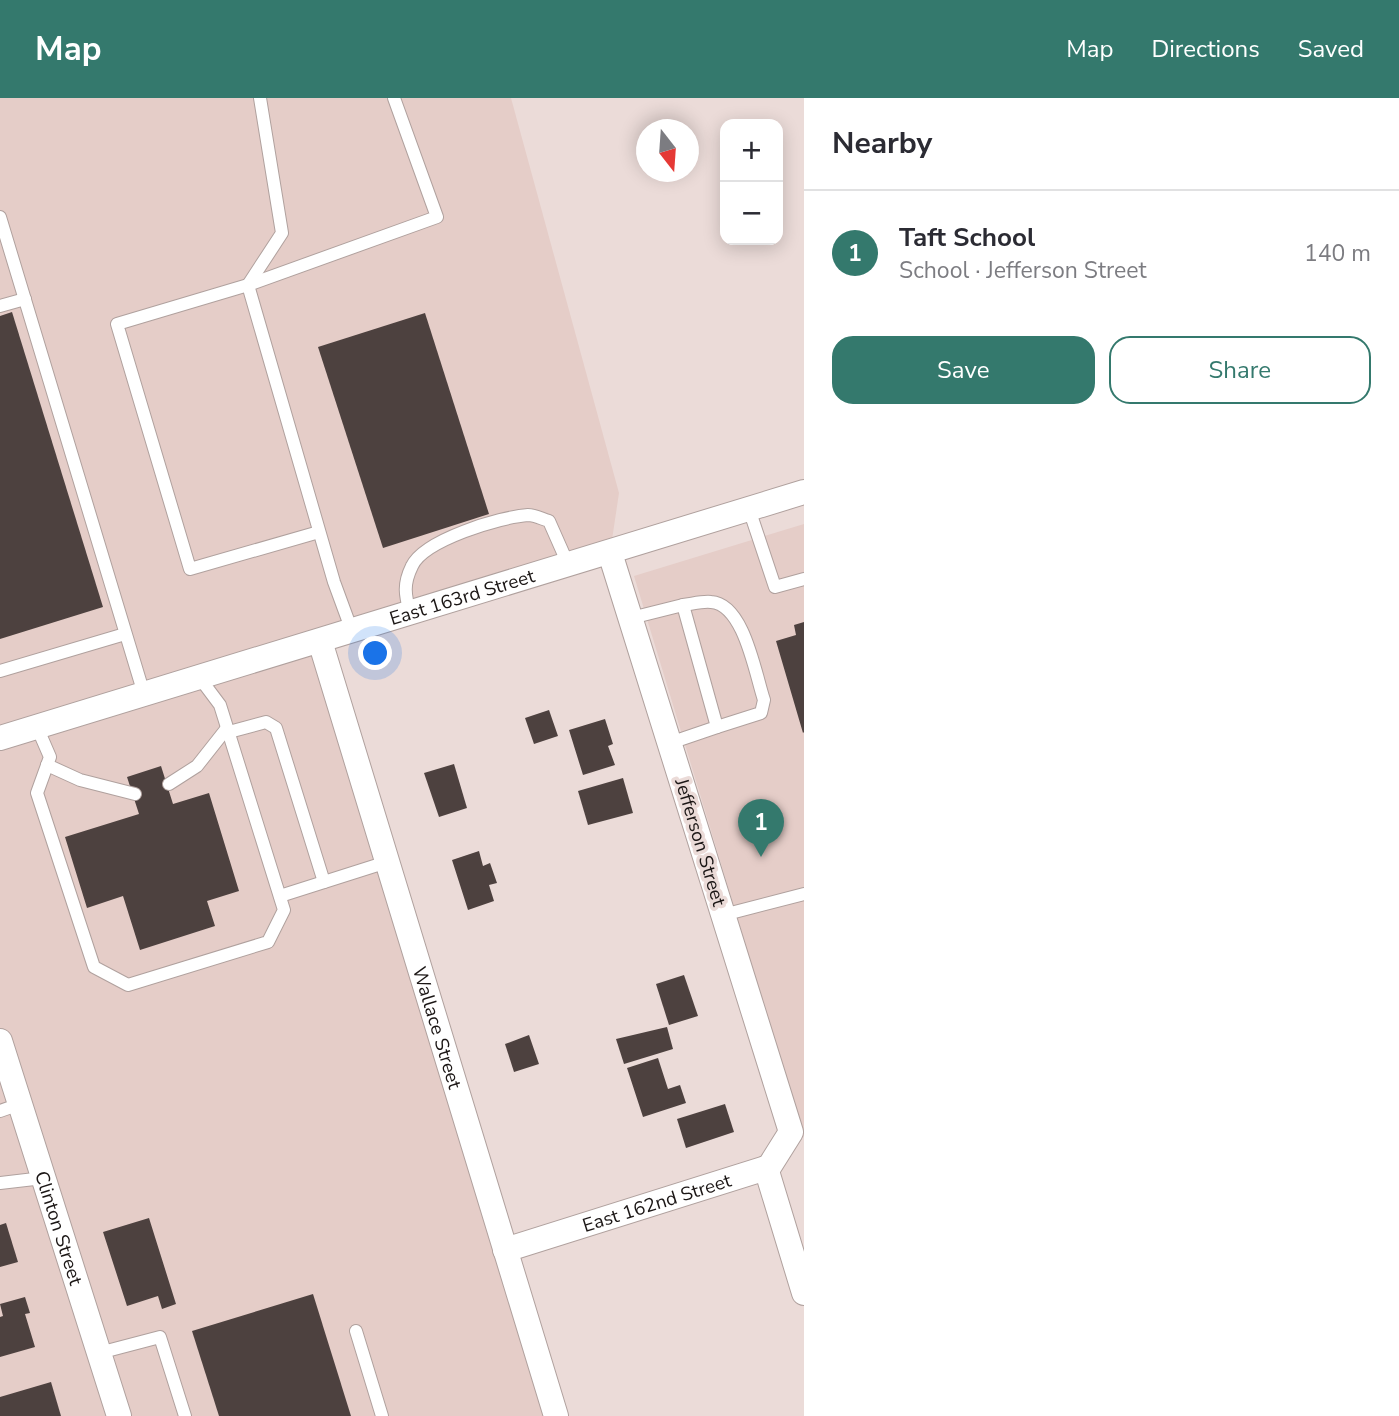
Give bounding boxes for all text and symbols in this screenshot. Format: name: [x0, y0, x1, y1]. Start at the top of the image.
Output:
text: Map: [35, 27, 102, 72]
text: Map: [1066, 33, 1113, 65]
text: Directions: [1151, 33, 1260, 65]
text: Saved: [1298, 33, 1364, 65]
north arrow: [636, 119, 699, 182]
map controls: [720, 119, 783, 245]
button: +: [720, 119, 783, 182]
text: Nearby: [832, 123, 932, 164]
button: −: [720, 182, 783, 245]
text: Taft School: [899, 220, 1035, 255]
text: 1: [848, 238, 862, 269]
text: 140 m: [1304, 238, 1371, 269]
text: School · Jefferson Street: [899, 255, 1147, 286]
button: Save: [832, 336, 1095, 404]
button: Share: [1109, 336, 1371, 404]
street label: East 163rd Street: [386, 563, 538, 632]
your location: [358, 636, 392, 670]
street label: Jefferson Street: [668, 774, 732, 910]
pin: 1: [738, 799, 784, 857]
street label: Wallace Street: [406, 963, 468, 1093]
street label: Clinton Street: [28, 1168, 89, 1289]
street label: East 162nd Street: [579, 1168, 735, 1239]

